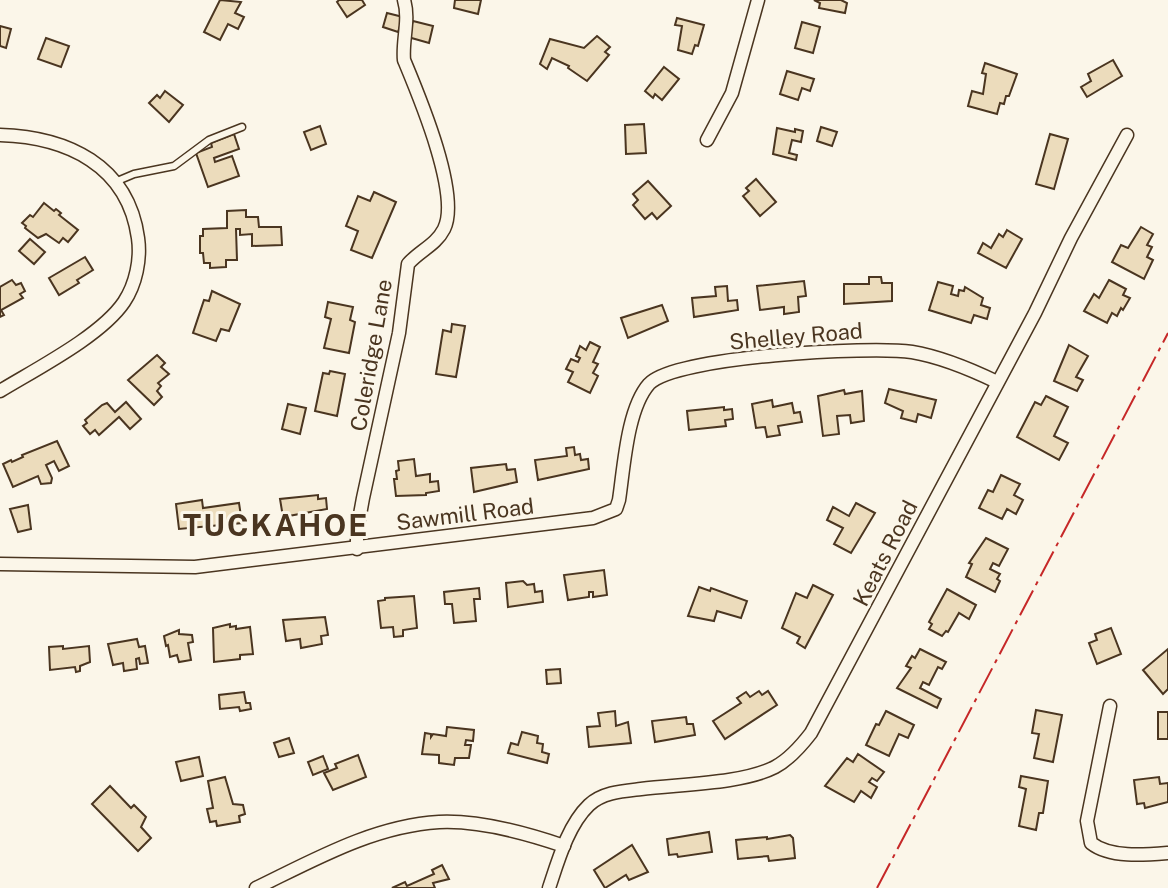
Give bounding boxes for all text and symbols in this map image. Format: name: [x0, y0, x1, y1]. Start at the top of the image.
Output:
street label: Coleridge Lane: [345, 277, 397, 433]
street label: Shelley Road: [728, 317, 864, 355]
street label: Sawmill Road: [395, 493, 535, 535]
street label: Keats Road: [847, 496, 923, 610]
district label: TUCKAHOE: [183, 507, 369, 543]

